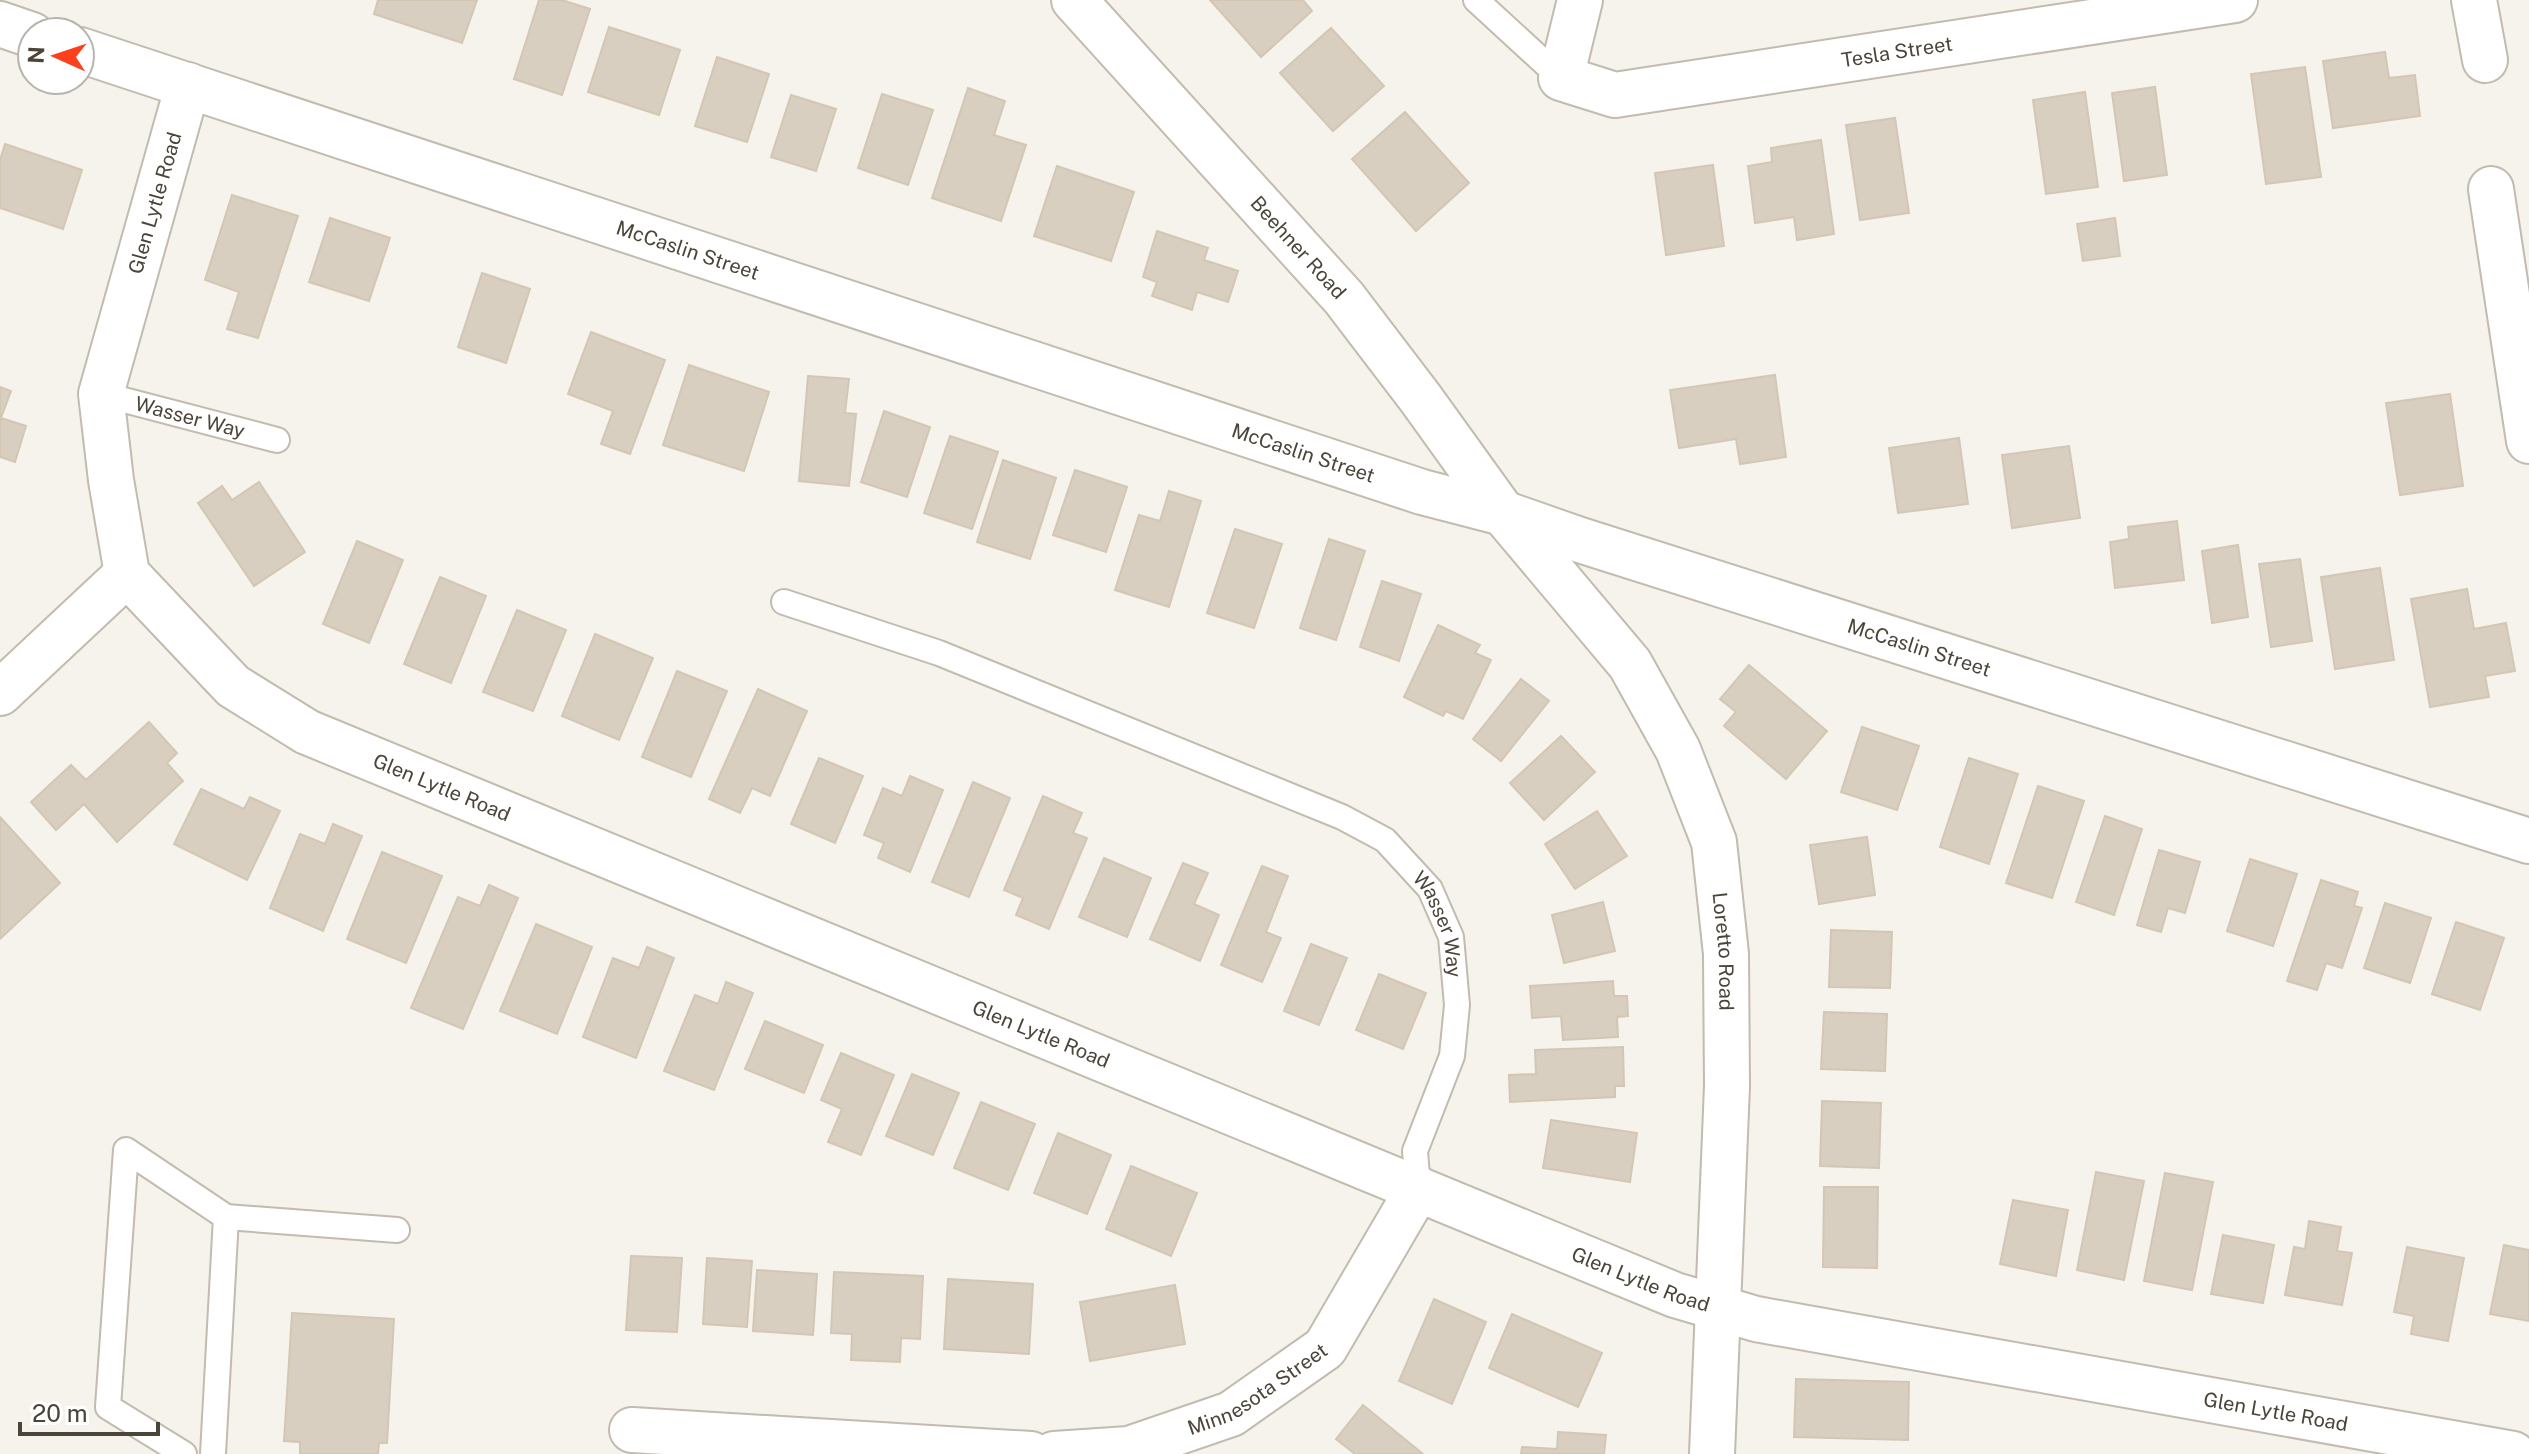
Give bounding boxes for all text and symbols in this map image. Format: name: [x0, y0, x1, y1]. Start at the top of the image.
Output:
north arrow: [16, 16, 96, 96]
street label: Tesla Street: [1840, 31, 1954, 72]
text: N: [23, 46, 49, 64]
street label: Glen Lytle Road: [123, 129, 187, 277]
street label: Beehner Road: [1245, 191, 1351, 304]
street label: McCaslin Street: [613, 215, 762, 285]
street label: Wasser Way: [133, 391, 248, 443]
street label: McCaslin Street: [1229, 418, 1378, 488]
street label: McCaslin Street: [1844, 614, 1994, 682]
street label: Glen Lytle Road: [370, 749, 514, 826]
street label: Wasser Way: [1408, 866, 1467, 979]
street label: Loretto Road: [1707, 891, 1738, 1011]
street label: Glen Lytle Road: [969, 995, 1113, 1073]
street label: Glen Lytle Road: [1568, 1242, 1713, 1317]
street label: Minnesota Street: [1184, 1338, 1332, 1440]
scale bar: [20, 1386, 158, 1436]
street label: Glen Lytle Road: [2202, 1387, 2350, 1436]
text: 20 m: [32, 1399, 88, 1427]

